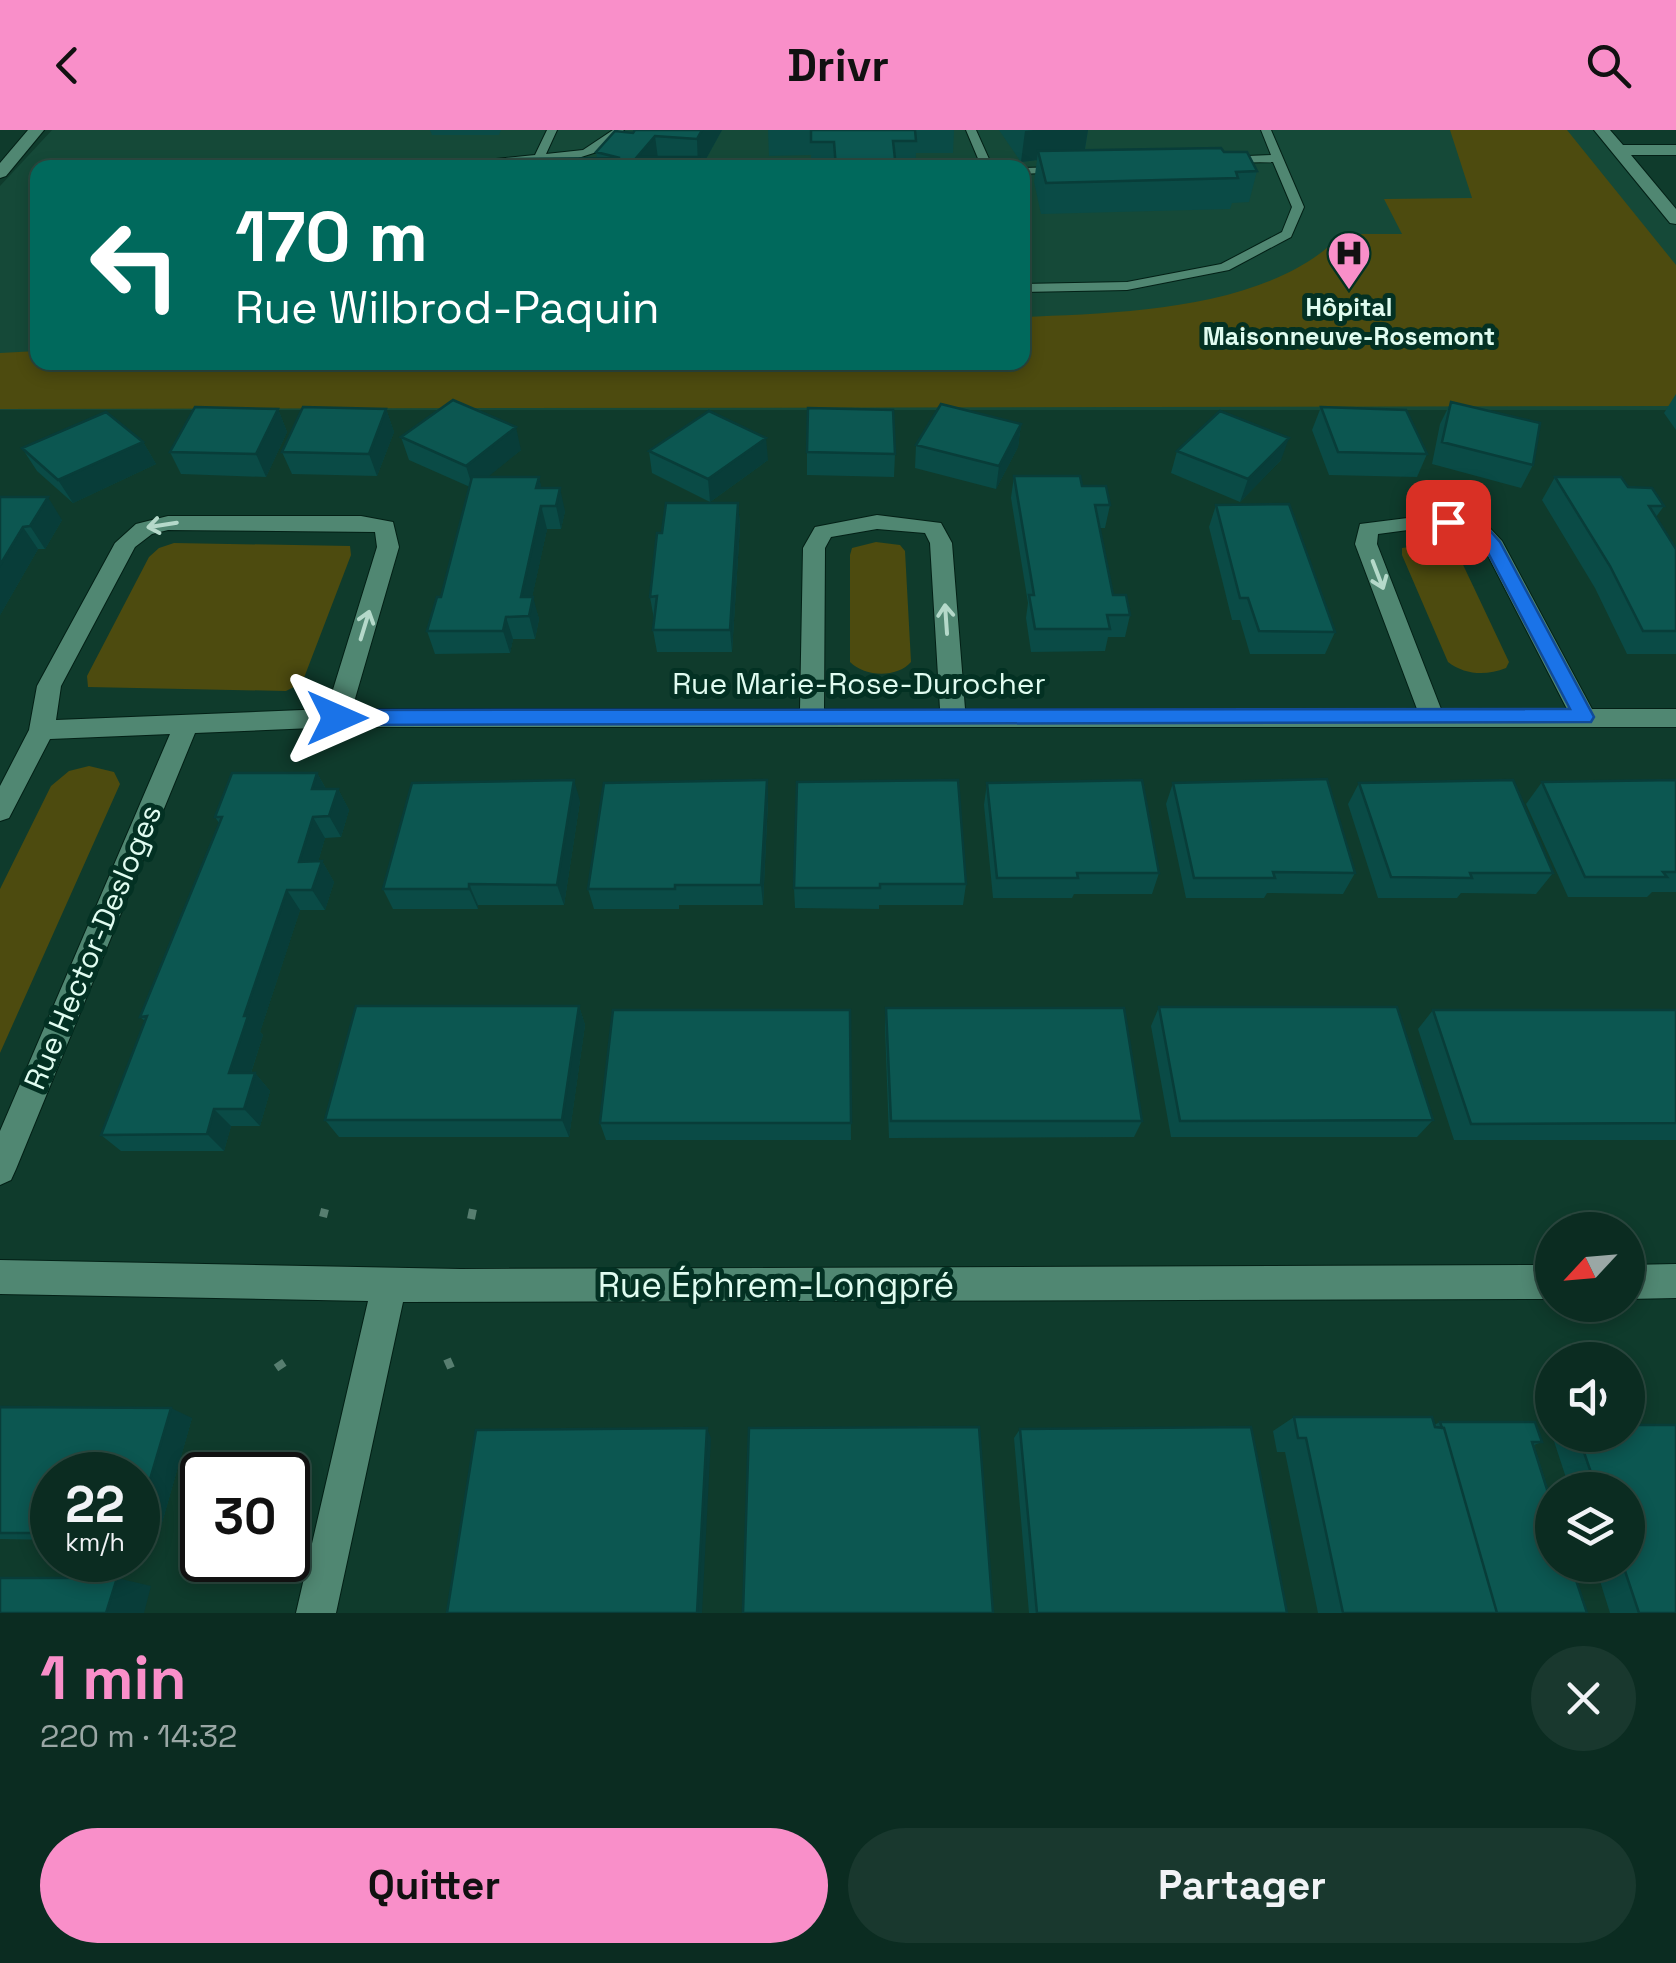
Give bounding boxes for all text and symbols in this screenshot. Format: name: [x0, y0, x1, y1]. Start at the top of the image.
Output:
text: Drivr: [787, 37, 889, 94]
icon: back: [40, 38, 95, 93]
icon: search: [1581, 38, 1636, 93]
text: 170 m: [235, 192, 428, 281]
icon: left: [70, 200, 200, 330]
hospital icon: Hôpital Maisonneuve-Rosemont: [1326, 230, 1372, 291]
text: Rue Wilbrod-Paquin: [235, 279, 660, 336]
place label: Hôpital Maisonneuve-Rosemont: [1203, 291, 1495, 352]
pin: [1406, 480, 1491, 565]
icon: arrive: [1421, 495, 1476, 550]
one-way arrow: [147, 517, 179, 535]
one-way arrow: [1370, 559, 1388, 590]
one-way arrow: [937, 603, 956, 635]
one-way arrow: [357, 609, 375, 641]
street label: Rue Marie-Rose-Durocher: [672, 664, 1046, 703]
position arrow: [285, 666, 389, 770]
street label: Rue Hector-Desloges: [15, 798, 170, 1095]
north arrow: [1535, 1212, 1645, 1322]
map controls: [1535, 1212, 1645, 1582]
street label: Rue Éphrem-Longpré: [598, 1263, 954, 1307]
button: sound: [1535, 1342, 1645, 1452]
speed limit sign: 30: [180, 1452, 310, 1582]
button: layers: [1535, 1472, 1645, 1582]
text: 22: [65, 1473, 125, 1537]
text: km/h: [65, 1526, 125, 1558]
text: 1 min: [40, 1640, 187, 1717]
button: close: [1531, 1646, 1636, 1751]
text: 220 m · 14:32: [40, 1716, 237, 1756]
button: Quitter: [40, 1828, 828, 1943]
button: Partager: [848, 1828, 1636, 1943]

